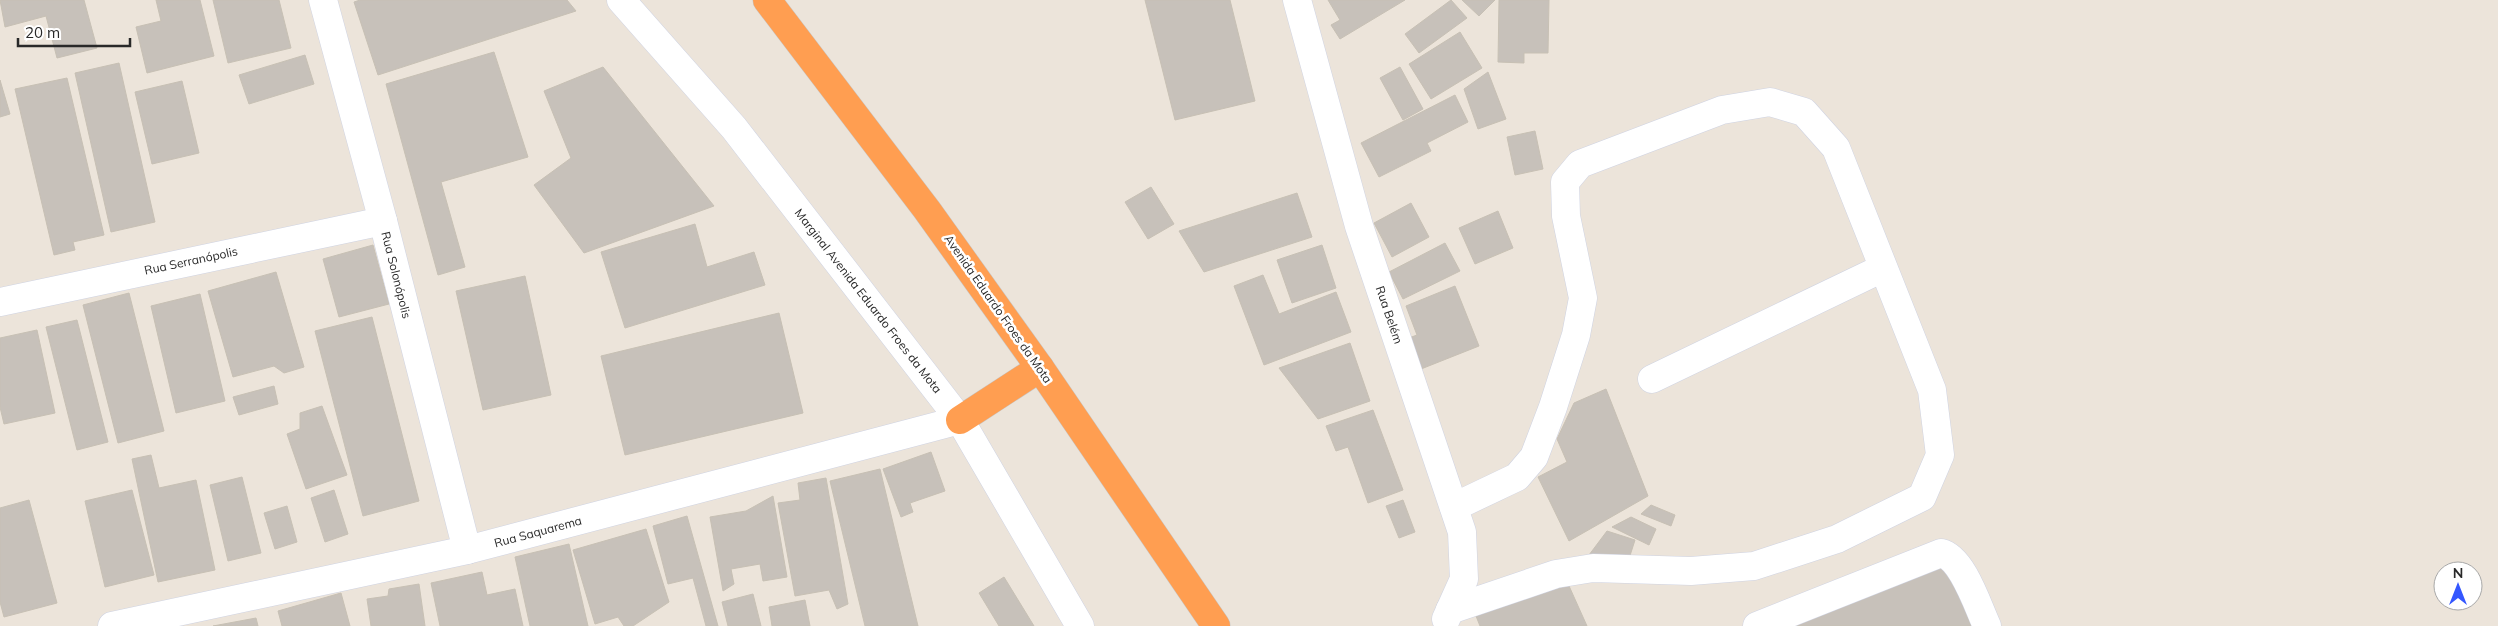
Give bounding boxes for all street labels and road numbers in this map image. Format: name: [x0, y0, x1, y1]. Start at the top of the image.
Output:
street label: Marginal Avenida Eduardo Froes da Mota: [792, 205, 945, 396]
street label: Rua Solonópolis: [378, 230, 415, 320]
street label: Avenida Eduardo Froes da Mota: [941, 232, 1056, 386]
street label: Rua Serranópolis: [143, 243, 239, 278]
street label: Rua Belém: [1373, 284, 1406, 346]
street label: Rua Saquarema: [492, 513, 583, 550]

